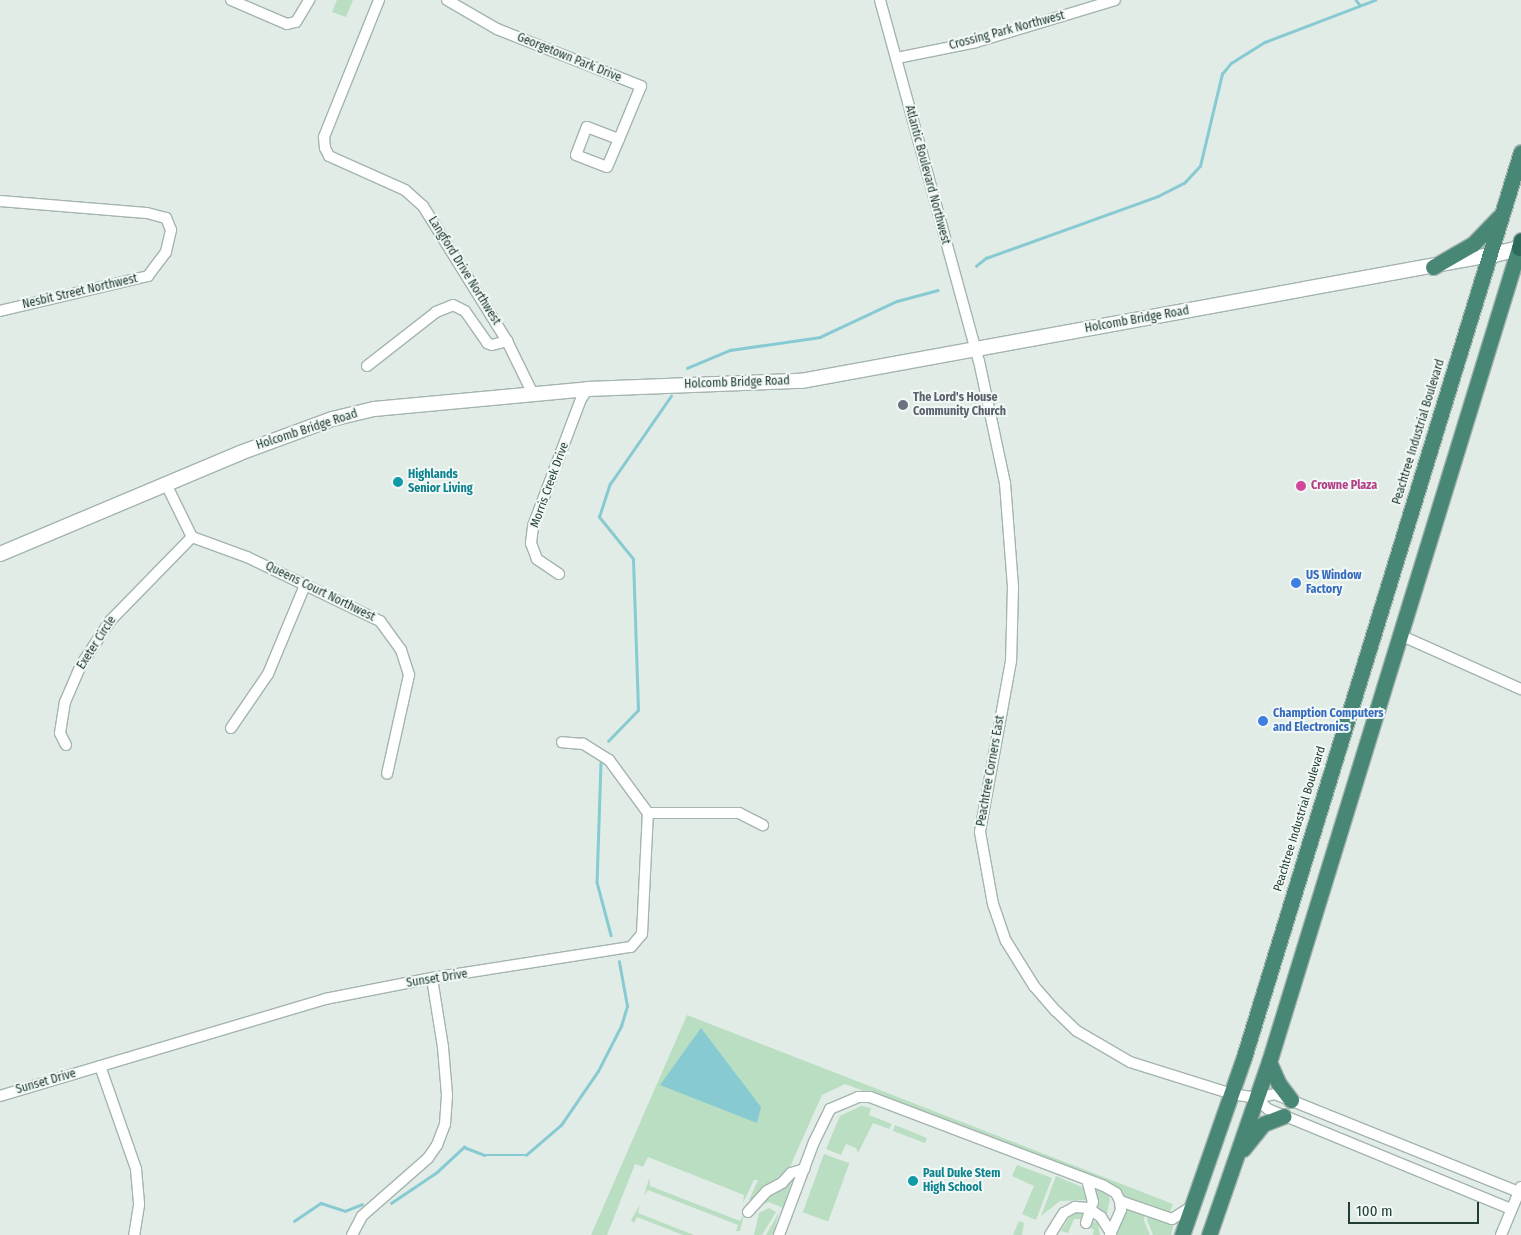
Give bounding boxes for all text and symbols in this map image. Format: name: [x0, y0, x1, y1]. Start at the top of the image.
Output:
street label: Crossing Park Northwest: [948, 9, 1066, 53]
street label: Georgetown Park Drive: [515, 31, 623, 85]
street label: Atlantic Boulevard Northwest: [901, 104, 953, 246]
street label: Langford Drive Northwest: [425, 214, 503, 328]
street label: Nesbit Street Northwest: [21, 272, 139, 312]
street label: Holcomb Bridge Road: [1084, 304, 1190, 336]
street label: Peachtree Industrial Boulevard: [1390, 358, 1448, 506]
street label: Holcomb Bridge Road: [684, 374, 790, 392]
place label: The Lord's House Community Church: [913, 391, 1006, 419]
marker: The Lord's House Community Church: [897, 399, 909, 411]
street label: Holcomb Bridge Road: [255, 407, 359, 453]
street label: Morris Creek Drive: [528, 440, 572, 530]
place label: Highlands Senior Living: [408, 468, 473, 496]
marker: Highlands Senior Living: [392, 476, 404, 488]
place label: Crowne Plaza: [1311, 479, 1377, 493]
marker: Crowne Plaza: [1295, 480, 1307, 492]
street label: Queens Court Northwest: [263, 559, 377, 625]
place label: US Window Factory: [1306, 569, 1362, 597]
marker: US Window Factory: [1290, 577, 1302, 589]
street label: Exeter Circle: [74, 614, 120, 672]
place label: Chamption Computers and Electronics: [1273, 707, 1384, 735]
street label: Peachtree Corners East: [974, 714, 1008, 828]
marker: Chamption Computers and Electronics: [1257, 715, 1269, 727]
street label: Peachtree Industrial Boulevard: [1271, 745, 1329, 893]
street label: Sunset Drive: [405, 967, 469, 991]
street label: Sunset Drive: [14, 1067, 78, 1097]
place label: Paul Duke Stem High School: [923, 1167, 1000, 1195]
marker: Paul Duke Stem High School: [907, 1175, 919, 1187]
scale bar: [1351, 1192, 1482, 1224]
text: 100 m: [1356, 1202, 1393, 1220]

